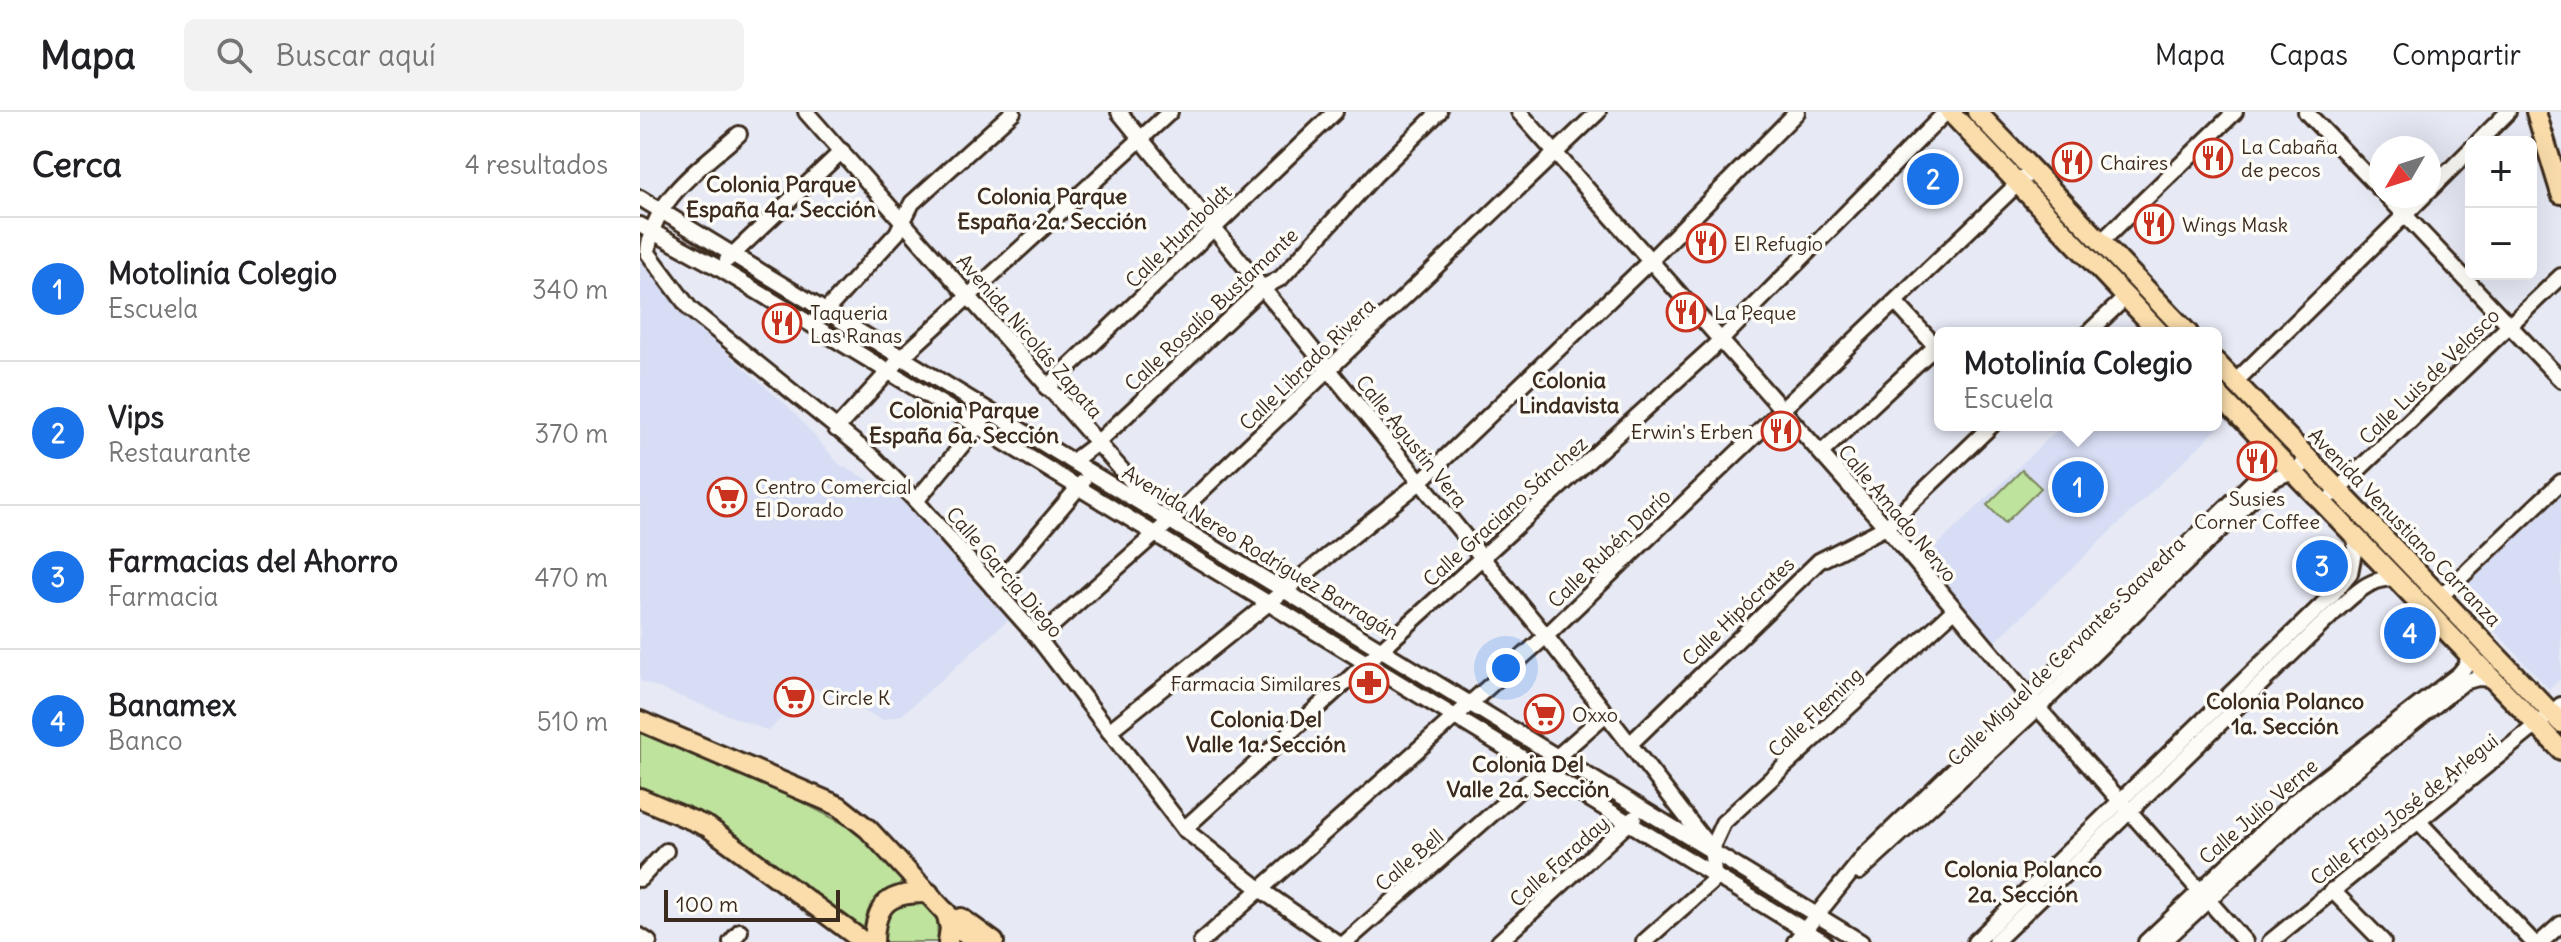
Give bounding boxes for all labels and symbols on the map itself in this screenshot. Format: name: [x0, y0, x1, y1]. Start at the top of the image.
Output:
place label: La Cabaña de pecos: [2241, 134, 2338, 182]
north arrow: [2369, 136, 2441, 208]
restaurant icon: La Cabaña de pecos: [2192, 137, 2234, 179]
restaurant icon: Chaires: [2051, 141, 2093, 183]
pin: 2: [1907, 149, 1959, 209]
place label: Chaires: [2100, 150, 2168, 175]
district label: Colonia Parque España 4a. Sección: [686, 170, 876, 223]
street label: Calle Humboldt: [1120, 179, 1236, 293]
district label: Colonia Parque España 2a. Sección: [957, 182, 1147, 235]
restaurant icon: Wings Mask: [2133, 203, 2175, 245]
place label: Wings Mask: [2182, 212, 2288, 237]
street label: Calle Rosalío Bustamante: [1119, 222, 1303, 396]
restaurant icon: El Refugio: [1685, 222, 1727, 264]
place label: El Refugio: [1734, 231, 1823, 256]
street label: Avenida Nicolás Zapata: [952, 249, 1108, 423]
restaurant icon: La Peque: [1665, 291, 1707, 333]
street label: Calle Librado Rivera: [1234, 293, 1380, 435]
place label: Taqueria Las Ranas: [810, 300, 902, 348]
place label: La Peque: [1714, 300, 1796, 325]
restaurant icon: Taqueria Las Ranas: [761, 302, 803, 344]
street label: Calle Luis de Velasco: [2354, 303, 2504, 449]
district label: Colonia Lindavista: [1519, 366, 1620, 419]
street label: Calle Agustín Vera: [1351, 370, 1473, 512]
district label: Colonia Parque España 6a. Sección: [869, 396, 1059, 449]
restaurant icon: Erwin's Erben: [1760, 410, 1802, 452]
place label: Erwin's Erben: [1631, 419, 1753, 444]
street label: Avenida Venustiano Carranza: [2303, 422, 2507, 632]
street label: Calle Graciano Sánchez: [1418, 431, 1592, 591]
street label: Calle Amado Nervo: [1833, 439, 1963, 587]
restaurant icon: Susies Corner Coffee: [2236, 440, 2278, 482]
pin: 1: [2052, 457, 2104, 517]
street label: Avenida Nereo Rodríguez Barragán: [1118, 459, 1404, 645]
place label: Centro Comercial El Dorado: [755, 474, 912, 522]
supermarket icon: Centro Comercial El Dorado: [706, 476, 748, 518]
street label: Calle Rubén Darío: [1542, 483, 1676, 613]
place label: Susies Corner Coffee: [2194, 486, 2320, 534]
street label: Calle García Diego: [941, 501, 1069, 643]
street label: Calle Miguel de Cervantes Saavedra: [1942, 531, 2190, 771]
pin: 3: [2296, 536, 2348, 596]
street label: Calle Hipócrates: [1677, 551, 1799, 671]
pin: 4: [2384, 603, 2436, 663]
your location: [1486, 648, 1526, 688]
pharmacy icon: Farmacia Similares: [1348, 662, 1390, 704]
street label: Calle Fleming: [1762, 662, 1868, 762]
place label: Farmacia Similares: [1170, 671, 1341, 696]
supermarket icon: Circle K: [773, 676, 815, 718]
place label: Circle K: [822, 685, 891, 710]
district label: Colonia Polanco 1a. Sección: [2206, 687, 2364, 740]
supermarket icon: Oxxo: [1523, 693, 1565, 735]
place label: Oxxo: [1572, 702, 1618, 727]
district label: Colonia Del Valle 1a. Sección: [1186, 705, 1346, 758]
street label: Calle Fray José de Arlegui: [2305, 728, 2503, 890]
district label: Colonia Del Valle 2a. Sección: [1446, 750, 1610, 803]
street label: Calle Julio Verne: [2194, 753, 2322, 869]
street label: Calle Faraday: [1504, 810, 1614, 912]
street label: Calle Bell: [1370, 824, 1448, 896]
district label: Colonia Polanco 2a. Sección: [1944, 855, 2102, 908]
scale bar: [664, 886, 840, 922]

